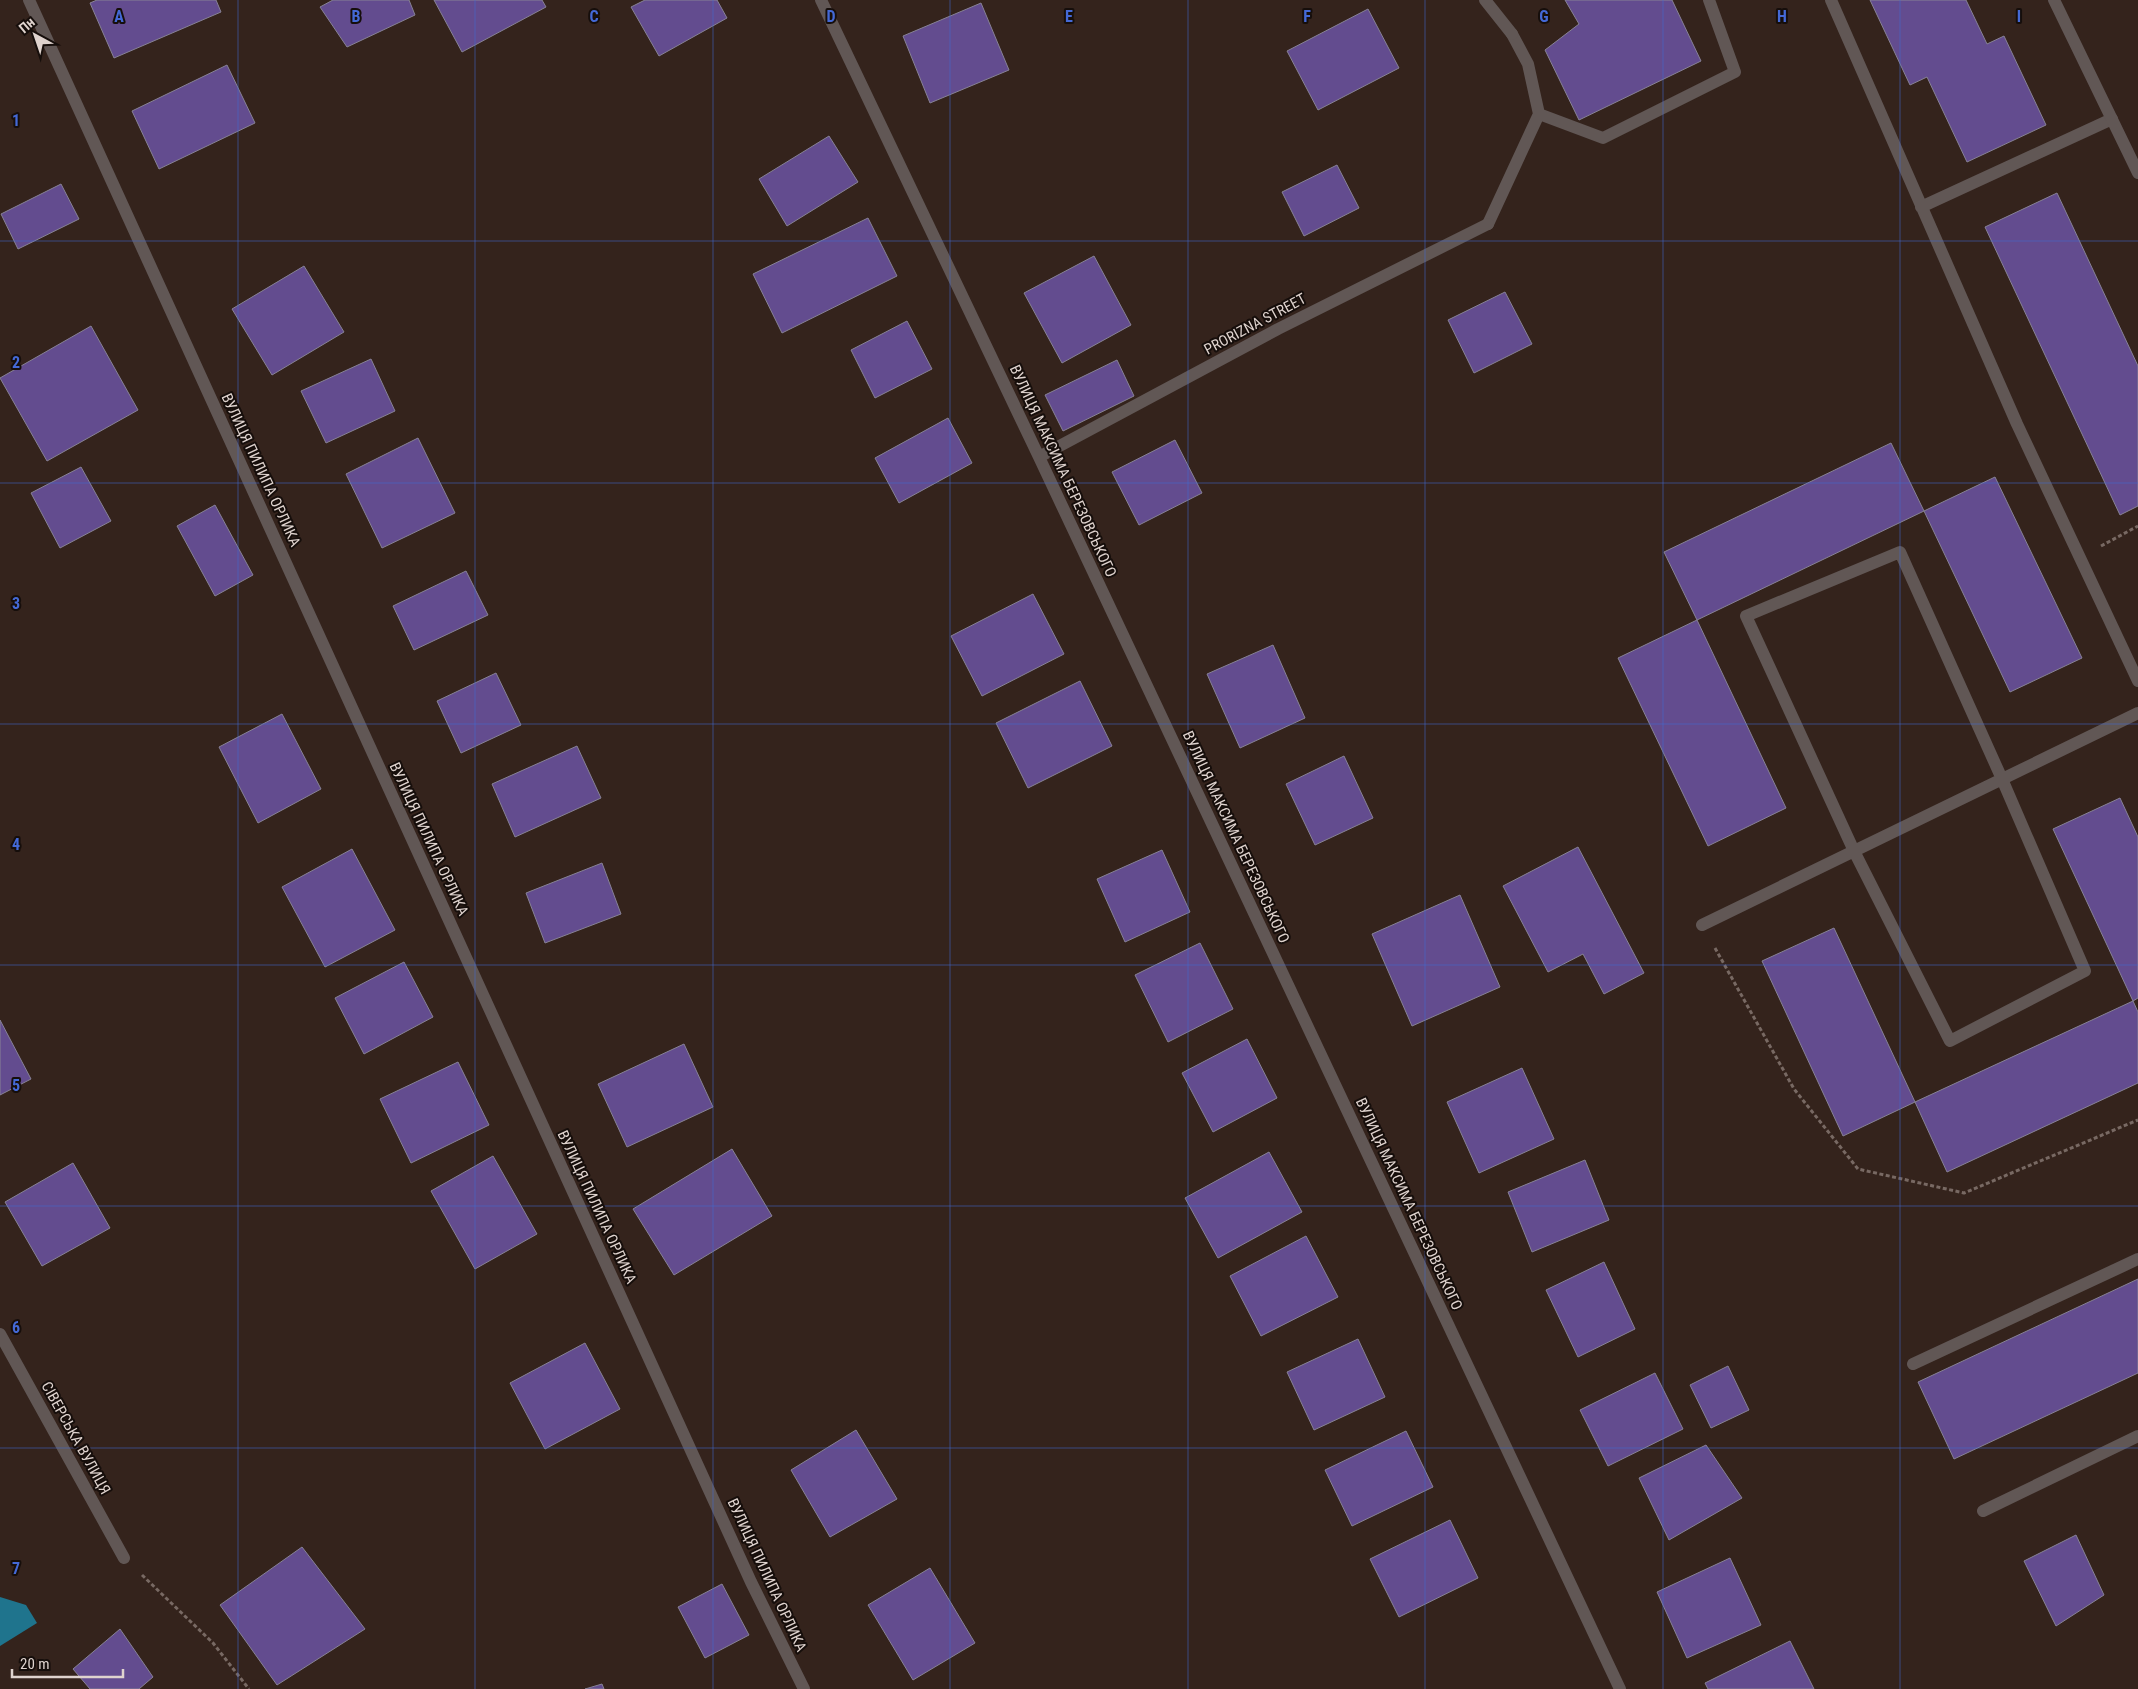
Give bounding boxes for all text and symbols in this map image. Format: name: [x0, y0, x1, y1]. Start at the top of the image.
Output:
text: A: [114, 7, 124, 26]
text: B: [352, 7, 361, 26]
text: C: [589, 7, 599, 26]
text: D: [826, 7, 836, 26]
text: E: [1065, 7, 1073, 26]
text: F: [1303, 7, 1311, 26]
text: G: [1539, 7, 1549, 26]
text: H: [1777, 7, 1787, 26]
text: I: [2017, 7, 2021, 26]
north arrow: [10, 10, 60, 60]
text: Пн: [16, 14, 38, 36]
text: 1: [12, 111, 20, 130]
street label: PRORIZNA STREET: [1201, 289, 1309, 358]
text: 2: [12, 353, 20, 372]
street label: ВУЛИЦЯ МАКСИМА БЕРЕЗОВСЬКОГО: [1006, 362, 1120, 580]
street label: ВУЛИЦЯ ПИЛИПА ОРЛИКА: [218, 390, 305, 550]
text: 3: [12, 594, 20, 613]
street label: ВУЛИЦЯ МАКСИМА БЕРЕЗОВСЬКОГО: [1179, 728, 1293, 946]
street label: ВУЛИЦЯ ПИЛИПА ОРЛИКА: [386, 759, 473, 919]
text: 4: [12, 835, 20, 854]
text: 5: [12, 1076, 20, 1095]
street label: ВУЛИЦЯ МАКСИМА БЕРЕЗОВСЬКОГО: [1352, 1095, 1466, 1313]
street label: ВУЛИЦЯ ПИЛИПА ОРЛИКА: [554, 1127, 641, 1287]
text: 6: [12, 1318, 20, 1337]
street label: СІВЕРСЬКА ВУЛИЦЯ: [38, 1379, 114, 1497]
street label: ВУЛИЦЯ ПИЛИПА ОРЛИКА: [724, 1495, 811, 1655]
text: 7: [12, 1559, 20, 1578]
scale bar: [12, 1646, 124, 1678]
text: 20 m: [20, 1655, 50, 1673]

